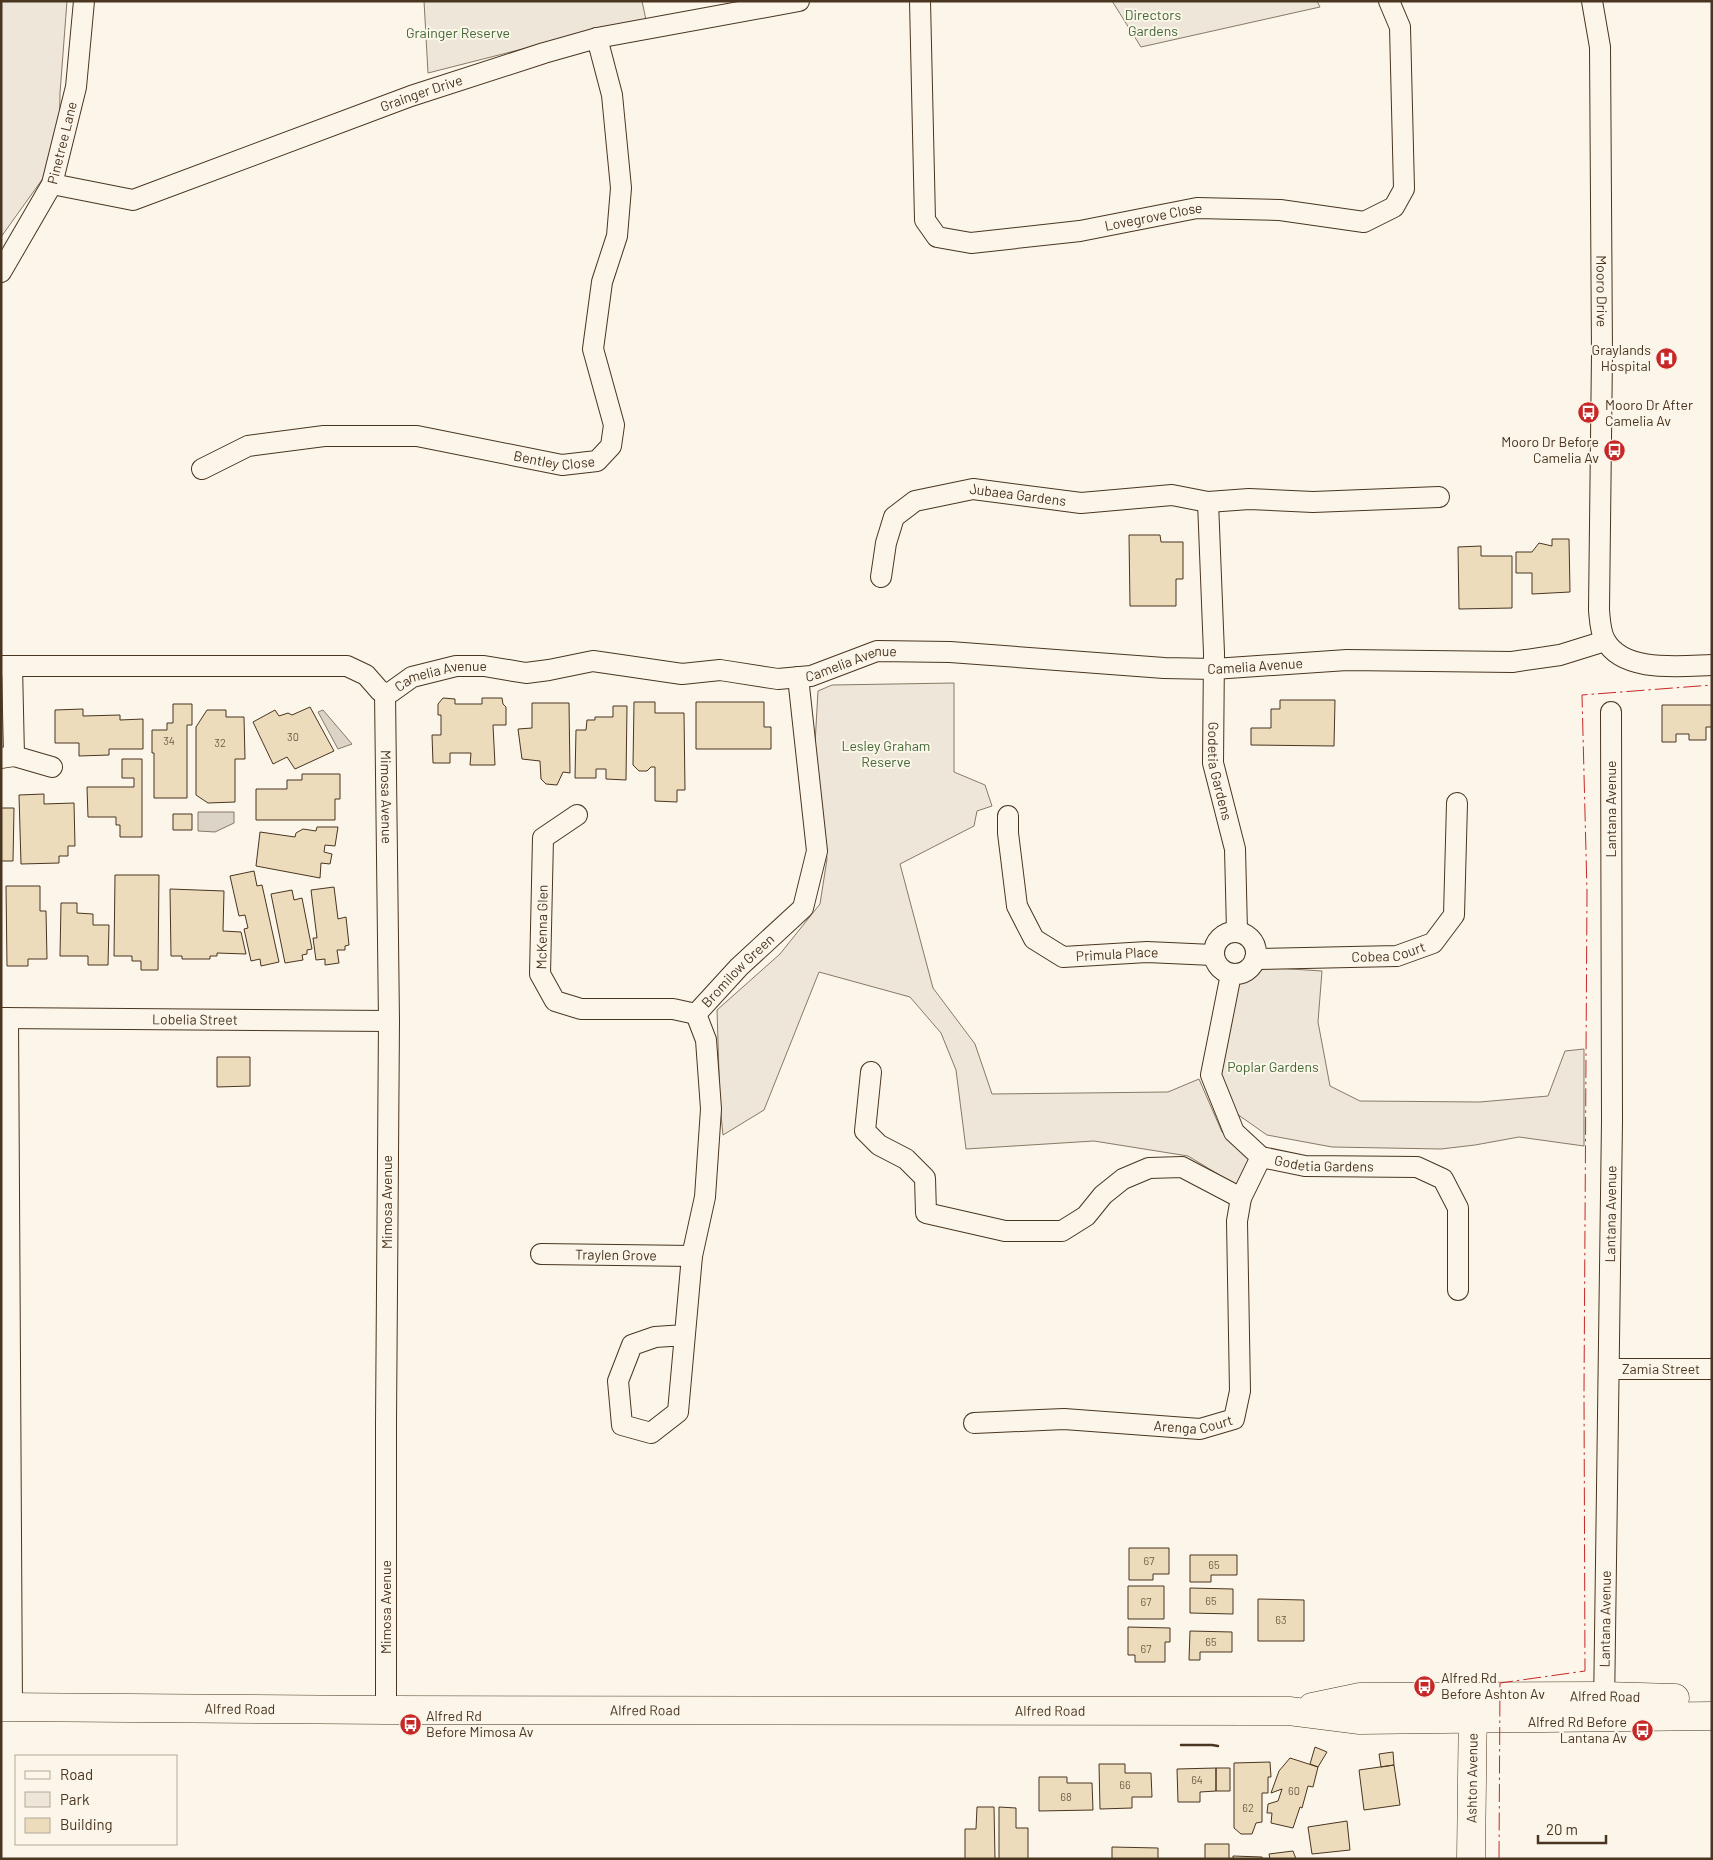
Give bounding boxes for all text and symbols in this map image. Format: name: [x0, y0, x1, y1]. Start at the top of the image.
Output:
park label: Directors Gardens: [1125, 6, 1181, 39]
park label: Grainger Reserve: [406, 24, 510, 41]
street label: Grainger Drive: [377, 71, 465, 115]
street label: Pinetree Lane: [43, 100, 80, 186]
street label: Lovegrove Close: [1103, 199, 1203, 234]
street label: Mooro Drive: [1593, 255, 1611, 327]
place label: Graylands Hospital: [1592, 341, 1651, 374]
hospital icon: Graylands Hospital: [1655, 346, 1679, 370]
place label: Mooro Dr After Camelia Av: [1605, 396, 1693, 429]
bus stop icon: Mooro Dr After Camelia Av: [1577, 401, 1601, 425]
place label: Mooro Dr Before Camelia Av: [1501, 433, 1599, 466]
bus stop icon: Mooro Dr Before Camelia Av: [1603, 438, 1627, 462]
street label: Bentley Close: [512, 447, 596, 473]
street label: Jubaea Gardens: [967, 479, 1067, 509]
street label: Camelia Avenue: [805, 642, 897, 684]
street label: Camelia Avenue: [1207, 654, 1303, 677]
street label: Camelia Avenue: [391, 657, 487, 695]
street label: Godetia Gardens: [1205, 722, 1236, 822]
house number: 30: [287, 730, 299, 743]
house number: 34: [163, 734, 175, 747]
house number: 32: [214, 736, 226, 749]
park label: Lesley Graham Reserve: [842, 737, 930, 770]
street label: Mimosa Avenue: [378, 750, 396, 844]
street label: Lantana Avenue: [1602, 761, 1619, 857]
street label: McKenna Glen: [532, 884, 551, 970]
street label: Bromilow Green: [698, 930, 777, 1010]
street label: Cobea Court: [1351, 938, 1427, 965]
street label: Primula Place: [1075, 943, 1159, 964]
street label: Lobelia Street: [152, 1010, 238, 1028]
park label: Poplar Gardens: [1227, 1058, 1319, 1075]
street label: Godetia Gardens: [1273, 1151, 1374, 1175]
street label: Mimosa Avenue: [378, 1155, 395, 1249]
street label: Lantana Avenue: [1601, 1165, 1619, 1263]
street label: Traylen Grove: [575, 1245, 657, 1264]
street label: Zamia Street: [1622, 1360, 1700, 1377]
street label: Arenga Court: [1153, 1411, 1234, 1437]
house number: 67: [1144, 1554, 1154, 1567]
house number: 65: [1208, 1558, 1220, 1571]
street label: Mimosa Avenue: [377, 1560, 394, 1654]
street label: Lantana Avenue: [1596, 1570, 1614, 1668]
house number: 65: [1205, 1594, 1217, 1607]
house number: 67: [1141, 1595, 1151, 1608]
house number: 63: [1275, 1613, 1287, 1626]
house number: 65: [1205, 1635, 1217, 1648]
house number: 67: [1141, 1642, 1151, 1655]
place label: Alfred Rd Before Ashton Av: [1441, 1669, 1545, 1702]
bus stop icon: Alfred Rd Before Ashton Av: [1413, 1674, 1437, 1698]
street label: Alfred Road: [1570, 1687, 1641, 1705]
street label: Alfred Road: [205, 1700, 275, 1717]
street label: Alfred Road: [610, 1701, 680, 1718]
street label: Alfred Road: [1015, 1702, 1085, 1719]
place label: Alfred Rd Before Mimosa Av: [426, 1707, 534, 1740]
bus stop icon: Alfred Rd Before Mimosa Av: [398, 1712, 422, 1736]
place label: Alfred Rd Before Lantana Av: [1528, 1713, 1627, 1746]
bus stop icon: Alfred Rd Before Lantana Av: [1631, 1718, 1655, 1742]
street label: Ashton Avenue: [1462, 1733, 1481, 1823]
legend: [15, 1755, 178, 1845]
text: Road: [60, 1765, 93, 1783]
house number: 64: [1191, 1773, 1203, 1786]
house number: 66: [1119, 1778, 1131, 1791]
house number: 60: [1288, 1784, 1300, 1797]
text: Park: [60, 1790, 90, 1808]
house number: 68: [1060, 1790, 1072, 1803]
house number: 62: [1242, 1801, 1254, 1814]
scale bar: [1538, 1812, 1606, 1844]
text: Building: [60, 1815, 113, 1833]
text: 20 m: [1546, 1820, 1578, 1838]

